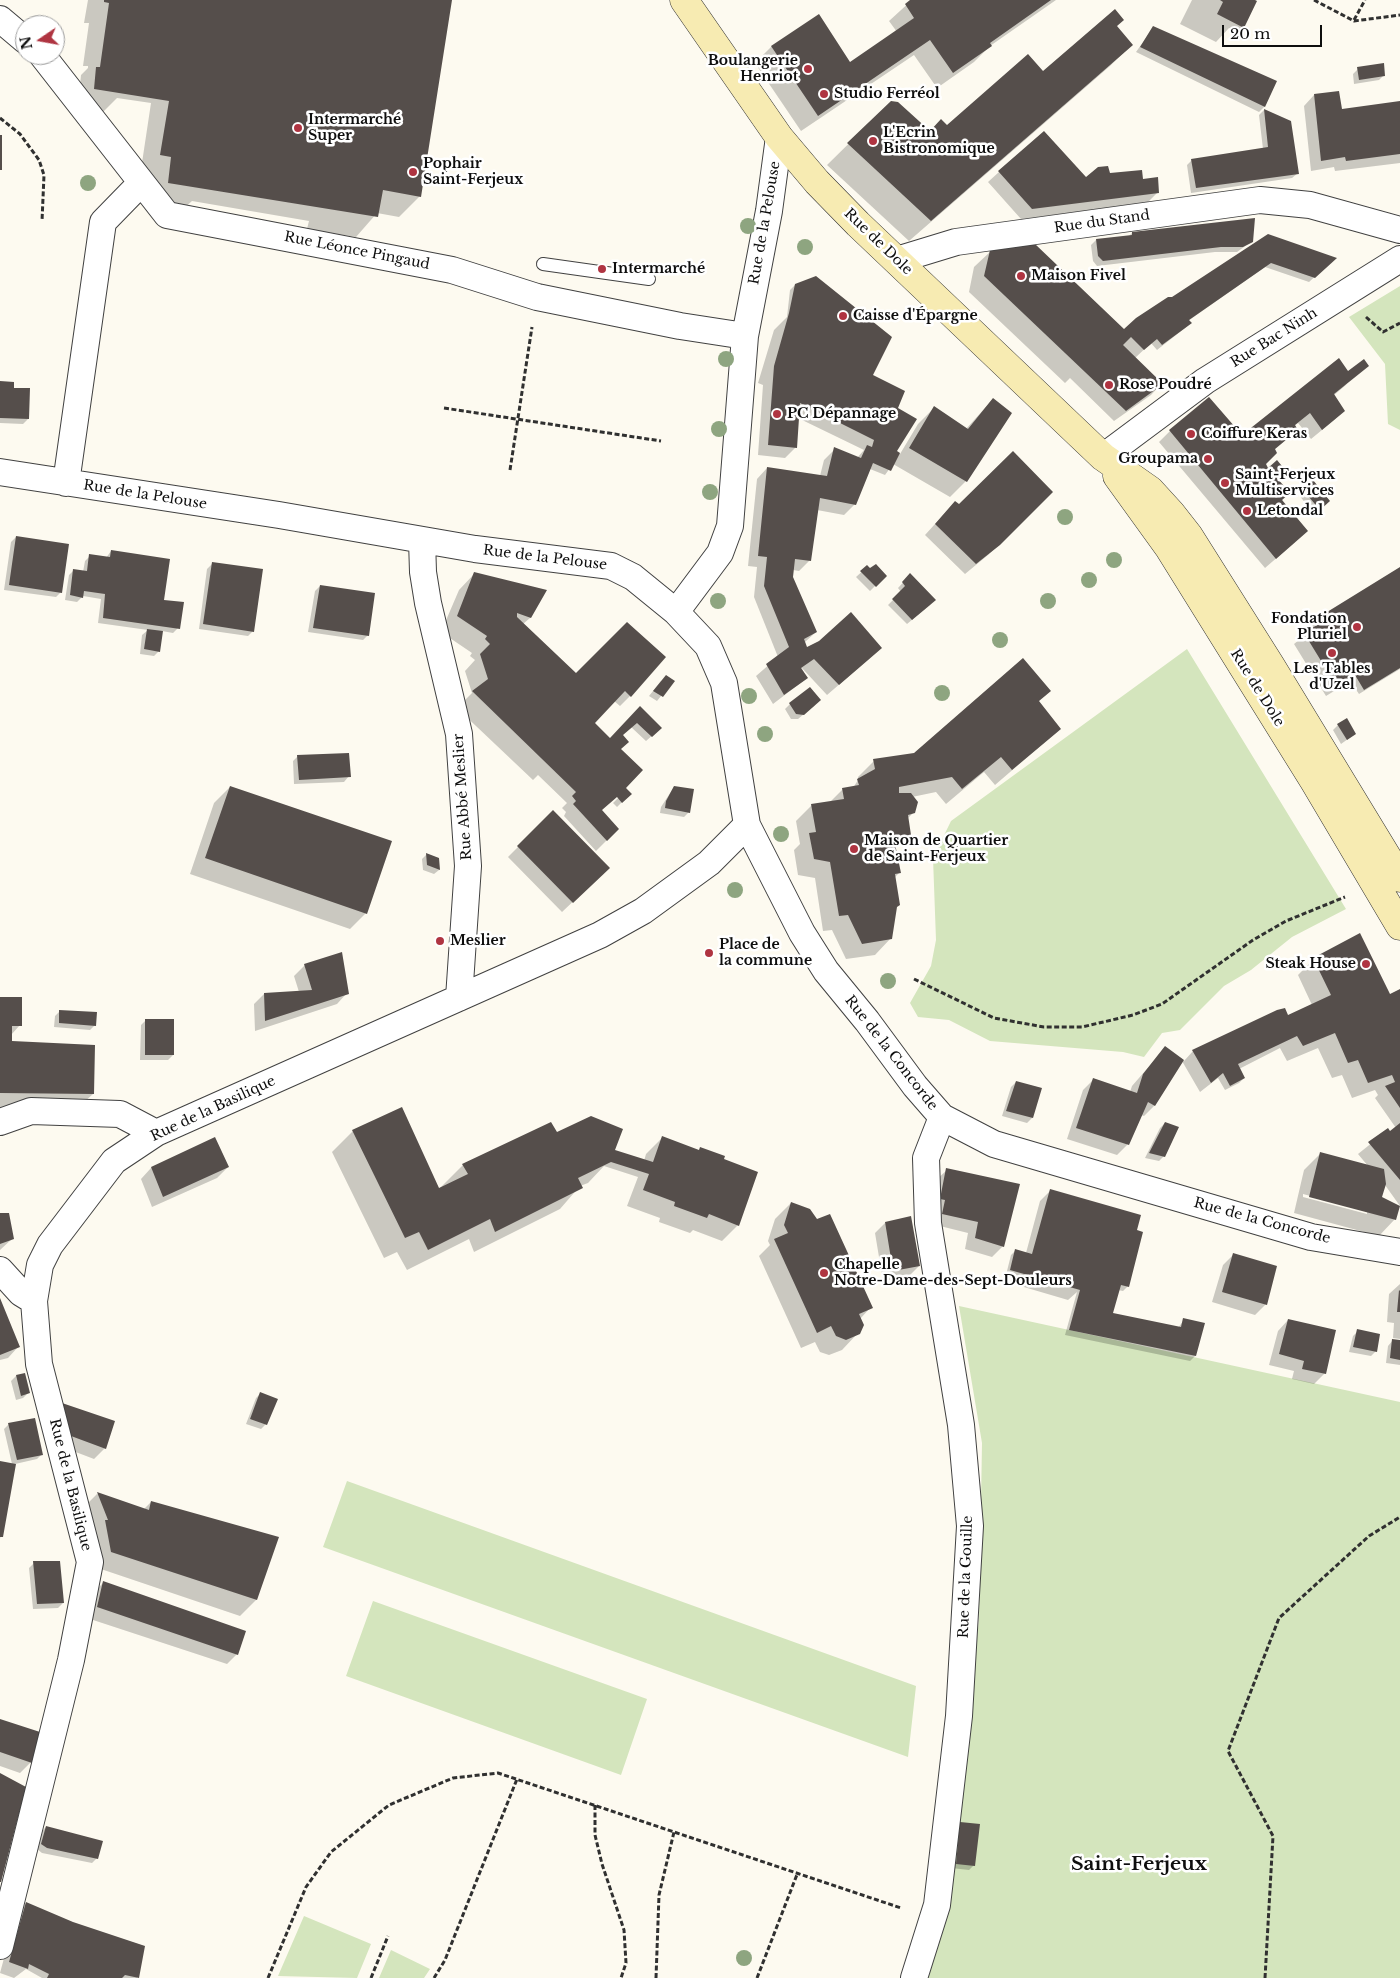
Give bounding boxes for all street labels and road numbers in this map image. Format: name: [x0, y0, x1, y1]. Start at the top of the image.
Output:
street label: Rue de la Pelouse: [746, 160, 784, 286]
street label: Rue de Dole: [840, 205, 916, 279]
street label: Rue du Stand: [1053, 207, 1151, 237]
street label: Rue Léonce Pingaud: [283, 229, 431, 273]
street label: Rue Bac Ninh: [1228, 305, 1320, 371]
street label: Rue de la Pelouse: [82, 477, 208, 513]
street label: Rue de la Pelouse: [482, 542, 608, 574]
street label: Rue de Dole: [1227, 646, 1287, 730]
street label: Rue Abbé Meslier: [450, 733, 476, 861]
street label: Rue de la Concorde: [841, 992, 941, 1114]
street label: Rue de la Basilique: [148, 1073, 278, 1145]
street label: Rue de la Concorde: [1192, 1195, 1332, 1247]
street label: Rue de la Basilique: [45, 1417, 95, 1553]
street label: Rue de la Gouille: [955, 1515, 977, 1639]

